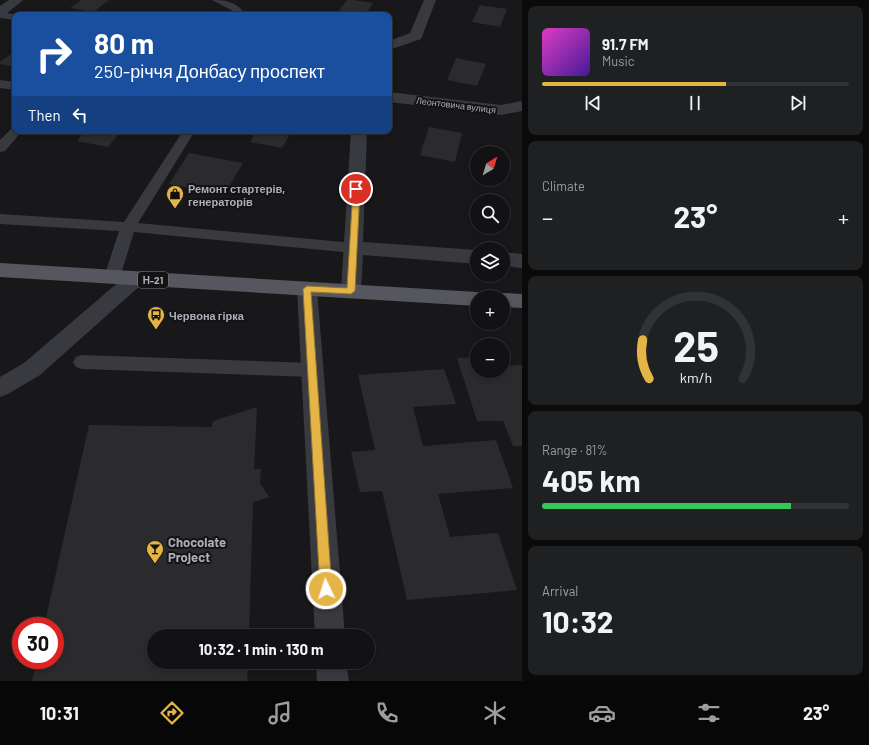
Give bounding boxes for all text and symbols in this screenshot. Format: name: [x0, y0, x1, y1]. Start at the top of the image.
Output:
text: 80 m: [94, 26, 154, 60]
icon: right: [28, 28, 80, 80]
text: 91.7 FM: [602, 35, 649, 53]
text: Music: [602, 53, 635, 69]
text: 250-річчя Донбасу проспект: [94, 60, 325, 82]
icon: previous: [582, 92, 604, 114]
icon: pause: [684, 92, 706, 114]
icon: next: [787, 92, 809, 114]
street label: Леонтовича вулиця: [415, 95, 497, 115]
icon: left: [69, 104, 91, 126]
text: Then: [28, 106, 61, 124]
north arrow: [470, 146, 510, 186]
map controls: [470, 146, 510, 378]
pin: [339, 172, 373, 206]
icon: arrive: [345, 178, 367, 200]
text: Climate: [542, 178, 585, 194]
place label: Ремонт стартерів, генераторів: [188, 182, 285, 208]
shop icon: Ремонт стартерів, генераторів: [165, 184, 185, 209]
button: search: [470, 194, 510, 234]
text: 23°: [674, 198, 717, 234]
text: −: [542, 204, 553, 230]
text: +: [838, 204, 849, 230]
button: layers: [470, 242, 510, 282]
road number: Н-21: [138, 272, 168, 288]
button: +: [470, 290, 510, 330]
bus stop icon: Червона гірка: [146, 305, 166, 330]
place label: Червона гірка: [169, 309, 245, 322]
text: 25: [673, 319, 718, 369]
button: −: [470, 338, 510, 378]
text: km/h: [679, 368, 712, 385]
text: Range · 81%: [542, 442, 607, 458]
text: 405 km: [542, 462, 640, 498]
place label: Chocolate Project: [168, 534, 226, 565]
bar icon: Chocolate Project: [145, 539, 165, 564]
position arrow: [305, 568, 347, 610]
text: Arrival: [542, 583, 578, 599]
text: 10:32: [542, 603, 614, 639]
speed limit sign: 30: [12, 617, 64, 669]
text: 10:32 · 1 min · 130 m: [198, 640, 324, 658]
icon: directions: [158, 699, 186, 727]
icon: music: [266, 699, 294, 727]
icon: phone: [373, 699, 401, 727]
icon: climate: [481, 699, 509, 727]
icon: car: [588, 699, 616, 727]
icon: filters: [695, 699, 723, 727]
text: 10:31: [40, 702, 79, 724]
text: 23°: [803, 702, 829, 724]

